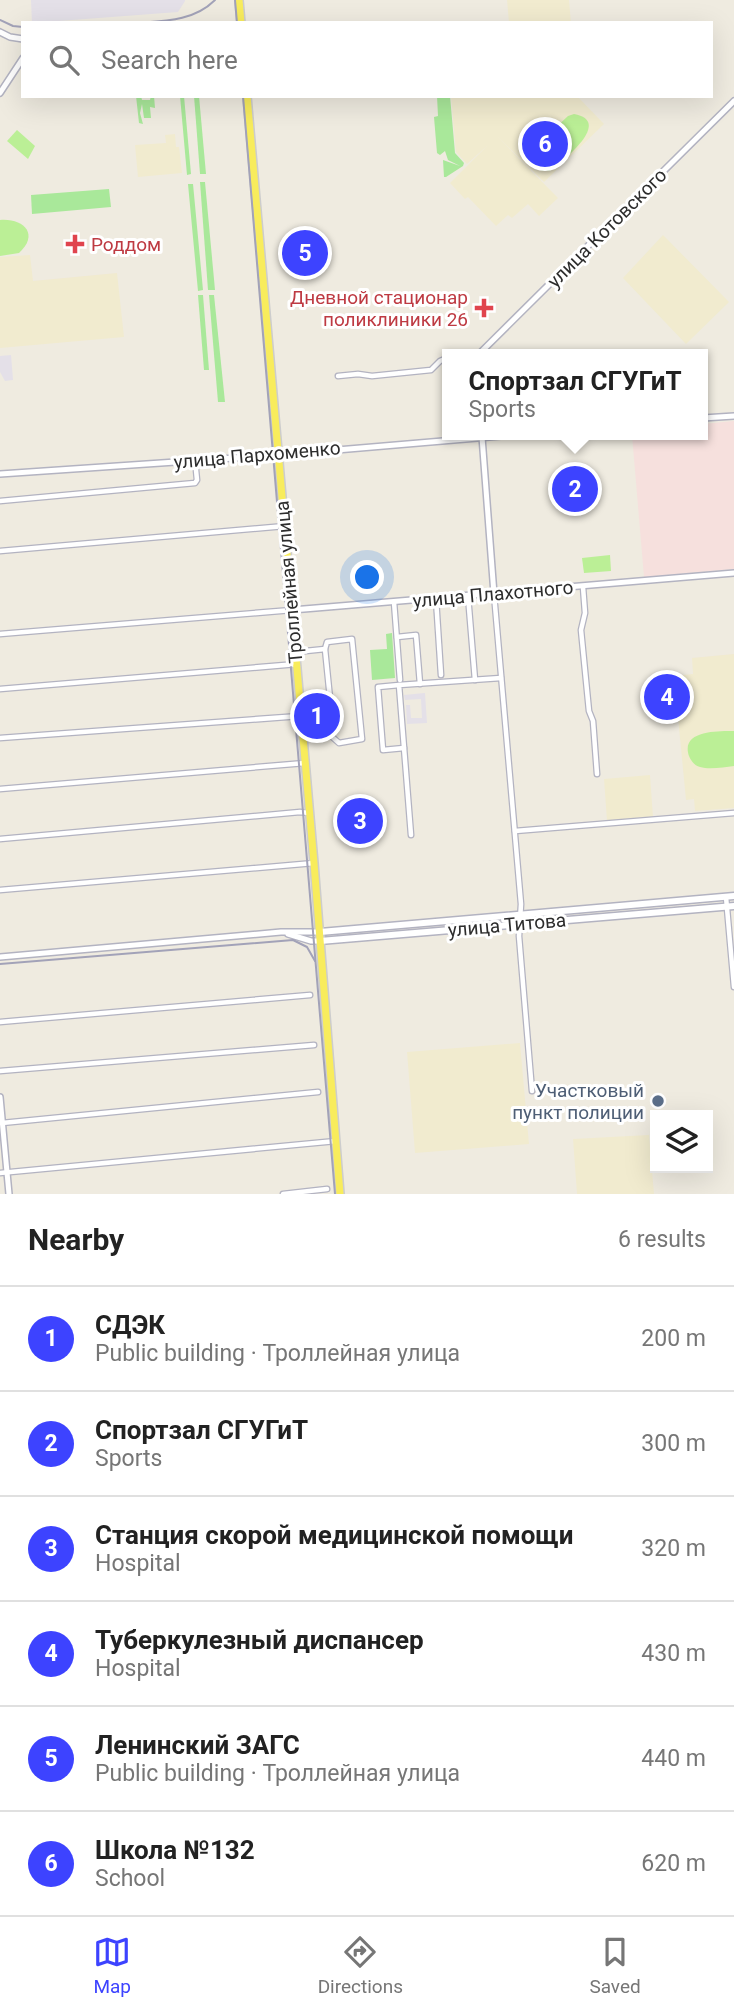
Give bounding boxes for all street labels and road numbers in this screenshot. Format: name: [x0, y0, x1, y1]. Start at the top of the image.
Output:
street label: улица Котовского: [543, 164, 671, 292]
street label: улица Пархоменко: [173, 436, 341, 474]
street label: Троллейная улица: [270, 500, 308, 664]
street label: улица Плахотного: [412, 576, 574, 612]
street label: улица Титова: [447, 908, 567, 942]

